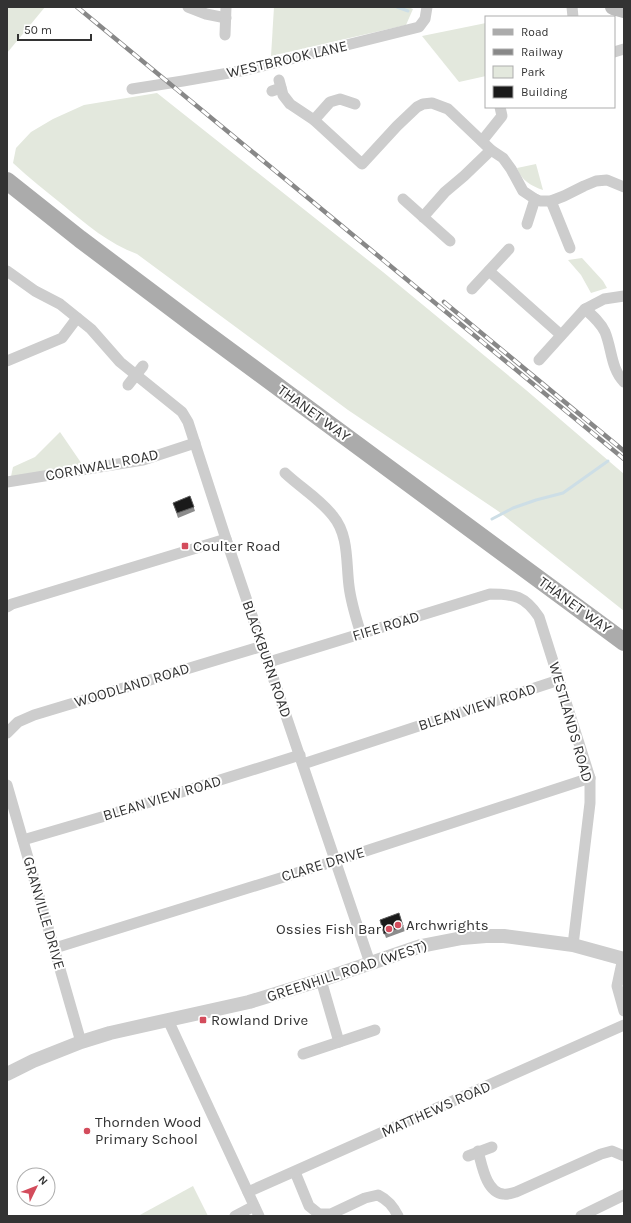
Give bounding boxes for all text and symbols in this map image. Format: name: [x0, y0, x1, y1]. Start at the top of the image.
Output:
scale bar: [18, 16, 91, 42]
legend: [485, 16, 615, 108]
text: 50 m: [24, 23, 52, 37]
text: Road: [521, 25, 549, 39]
street label: WESTBROOK LANE: [225, 36, 349, 82]
text: Railway: [521, 45, 563, 59]
text: Park: [521, 65, 546, 79]
text: Building: [521, 85, 568, 99]
street label: THANET WAY: [274, 381, 354, 446]
street label: CORNWALL ROAD: [44, 445, 160, 485]
place label: Coulter Road: [193, 537, 281, 555]
marker: Coulter Road: [180, 541, 190, 551]
street label: THANET WAY: [535, 573, 615, 638]
street label: BLACKBURN ROAD: [239, 598, 295, 720]
street label: FIFE ROAD: [350, 607, 422, 645]
street label: WOODLAND ROAD: [72, 659, 192, 711]
street label: WESTLANDS ROAD: [545, 660, 597, 784]
street label: BLEAN VIEW ROAD: [416, 679, 538, 735]
street label: BLEAN VIEW ROAD: [101, 771, 223, 825]
street label: CLARE DRIVE: [279, 843, 367, 885]
street label: GRANVILLE DRIVE: [19, 855, 69, 971]
place label: Archwrights: [406, 916, 489, 934]
place label: Ossies Fish Bar: [276, 920, 382, 938]
marker: Archwrights: [393, 920, 403, 930]
marker: Ossies Fish Bar: [384, 924, 394, 934]
street label: GREENHILL ROAD (WEST): [264, 937, 430, 1005]
place label: Rowland Drive: [211, 1011, 308, 1029]
marker: Rowland Drive: [198, 1015, 208, 1025]
street label: MATTHEWS ROAD: [379, 1077, 493, 1141]
place label: Thornden Wood Primary School: [95, 1113, 202, 1148]
marker: Thornden Wood Primary School: [82, 1126, 92, 1136]
north arrow: [16, 1167, 56, 1207]
text: N: [36, 1173, 50, 1188]

